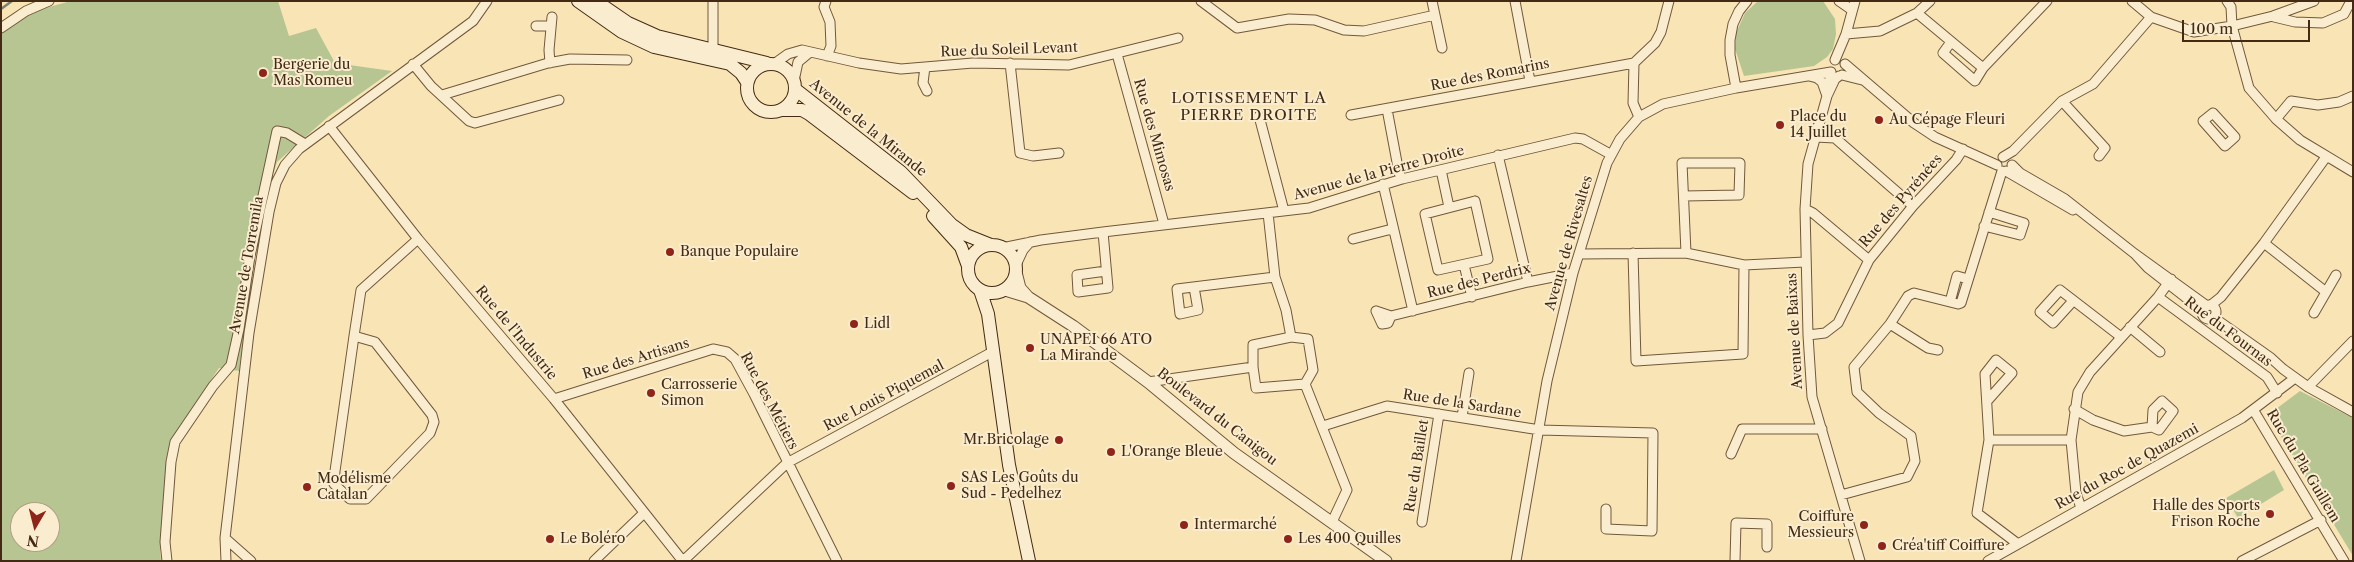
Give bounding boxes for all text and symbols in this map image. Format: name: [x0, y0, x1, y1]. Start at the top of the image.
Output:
scale bar: [2184, 10, 2312, 42]
text: 100 m: [2190, 19, 2233, 38]
street label: Rue du Soleil Levant: [940, 39, 1078, 61]
street label: Rue des Romarins: [1429, 55, 1551, 95]
place label: Bergerie du Mas Romeu: [273, 57, 352, 90]
marker: Bergerie du Mas Romeu: [257, 67, 269, 79]
street label: Avenue de la Mirande: [806, 76, 930, 180]
street label: Rue des Mimosas: [1130, 77, 1178, 193]
district label: LOTISSEMENT LA PIERRE DROITE: [1169, 90, 1329, 125]
place label: Place du 14 Juillet: [1790, 109, 1847, 142]
place label: Au Cépage Fleuri: [1889, 112, 2005, 128]
marker: Au Cépage Fleuri: [1873, 114, 1885, 126]
marker: Place du 14 Juillet: [1774, 119, 1786, 131]
street label: Avenue de la Pierre Droite: [1292, 142, 1466, 204]
street label: Rue des Pyrénées: [1856, 151, 1946, 251]
street label: Avenue de Rivesaltes: [1542, 174, 1596, 312]
street label: Avenue de Torremila: [227, 195, 267, 335]
place label: Banque Populaire: [680, 244, 799, 260]
marker: Banque Populaire: [664, 246, 676, 258]
street label: Rue des Perdrix: [1426, 260, 1532, 302]
street label: Avenue de Baixas: [1784, 272, 1806, 390]
street label: Rue de l'Industrie: [472, 282, 560, 384]
street label: Rue du Fournas: [2181, 294, 2275, 370]
place label: Lidl: [864, 316, 890, 332]
marker: Lidl: [848, 318, 860, 330]
place label: UNAPEI 66 ATO La Mirande: [1040, 332, 1152, 364]
street label: Rue des Artisans: [581, 335, 691, 383]
marker: UNAPEI 66 ATO La Mirande: [1024, 342, 1036, 354]
street label: Rue des Métiers: [736, 350, 802, 452]
street label: Rue Louis Piquemal: [821, 357, 947, 435]
street label: Boulevard du Canigou: [1154, 365, 1280, 469]
place label: Carrosserie Simon: [661, 377, 737, 410]
street label: Rue de la Sardane: [1402, 386, 1522, 422]
marker: Carrosserie Simon: [645, 387, 657, 399]
street label: Rue du Pla Guillem: [2263, 406, 2343, 526]
street label: Rue du Baillet: [1401, 418, 1433, 514]
street label: Rue du Roc de Quazemi: [2052, 421, 2202, 513]
place label: Mr.Bricolage: [963, 432, 1049, 448]
marker: Mr.Bricolage: [1053, 434, 1065, 446]
place label: L'Orange Bleue: [1121, 444, 1223, 460]
marker: L'Orange Bleue: [1105, 446, 1117, 458]
place label: SAS Les Goûts du Sud - Pedelhez: [961, 470, 1079, 502]
place label: Modélisme Catalan: [317, 471, 391, 504]
marker: SAS Les Goûts du Sud - Pedelhez: [945, 480, 957, 492]
marker: Modélisme Catalan: [301, 481, 313, 493]
place label: Halle des Sports Frison Roche: [2152, 498, 2260, 530]
north arrow: [10, 502, 60, 552]
marker: Halle des Sports Frison Roche: [2264, 508, 2276, 520]
place label: Coiffure Messieurs: [1787, 509, 1854, 542]
place label: Intermarché: [1194, 517, 1277, 533]
marker: Intermarché: [1178, 519, 1190, 531]
marker: Coiffure Messieurs: [1858, 519, 1870, 531]
text: N: [26, 531, 40, 551]
place label: Le Boléro: [560, 531, 625, 547]
place label: Les 400 Quilles: [1298, 531, 1401, 547]
marker: Le Boléro: [544, 533, 556, 545]
marker: Les 400 Quilles: [1282, 533, 1294, 545]
place label: Créa'tiff Coiffure: [1892, 538, 2005, 554]
marker: Créa'tiff Coiffure: [1876, 540, 1888, 552]

